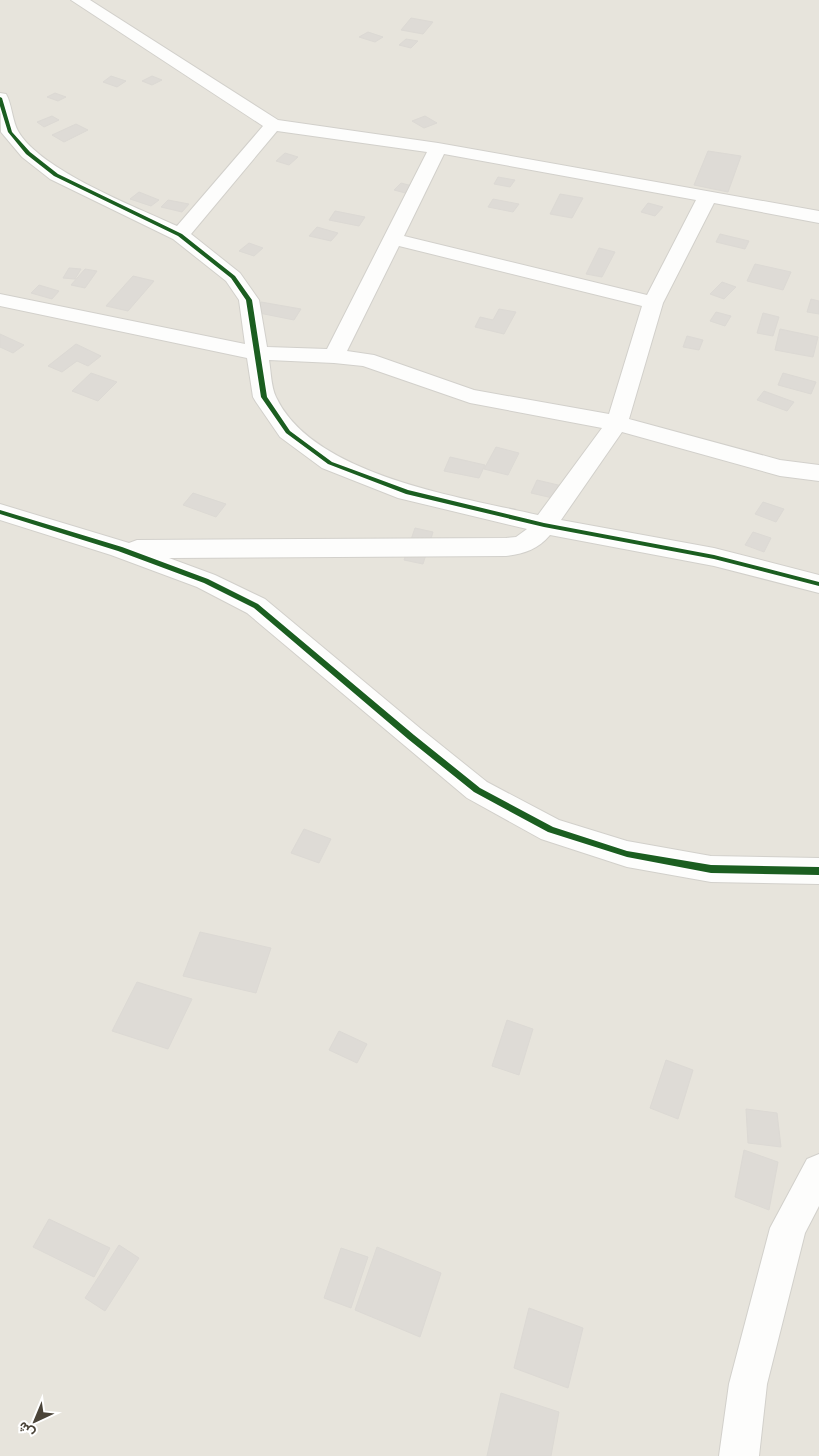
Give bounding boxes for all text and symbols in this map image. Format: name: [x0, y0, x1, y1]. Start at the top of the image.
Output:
north arrow: [10, 1396, 60, 1446]
text: ش: [13, 1417, 39, 1443]

